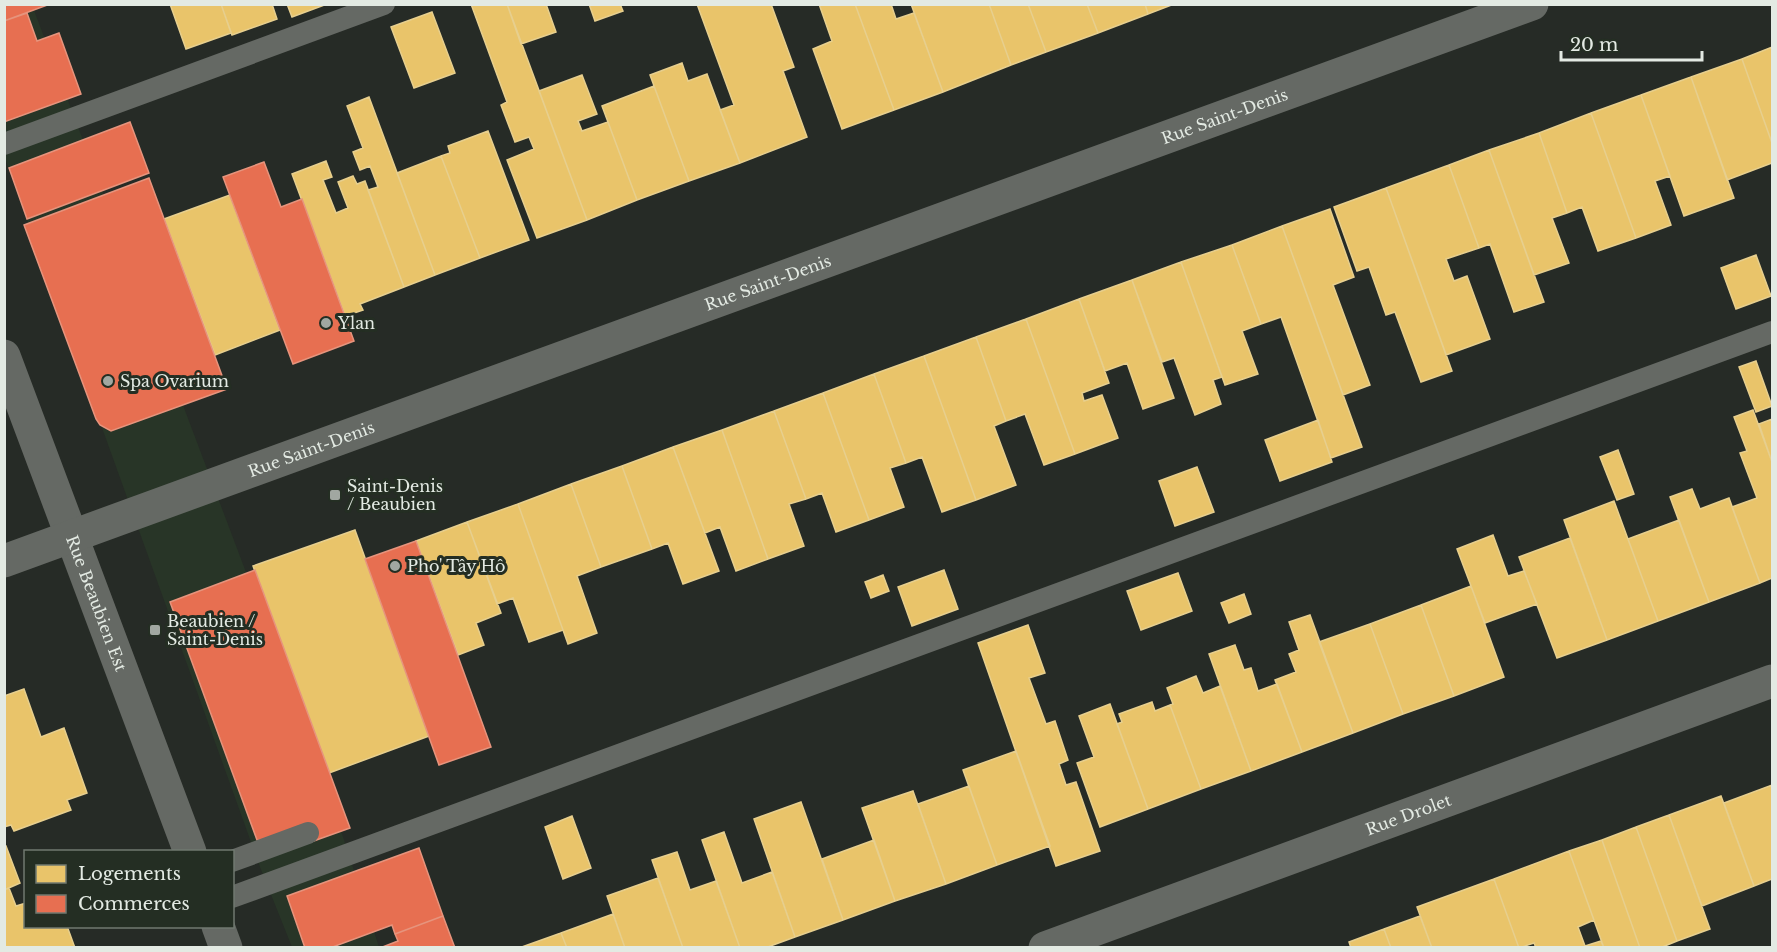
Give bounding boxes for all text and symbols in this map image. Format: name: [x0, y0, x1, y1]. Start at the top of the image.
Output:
scale bar: [1561, 24, 1702, 62]
text: 20 m: [1570, 34, 1618, 56]
street label: Rue Saint-Denis: [1158, 84, 1290, 148]
street label: Rue Saint-Denis: [702, 250, 834, 315]
place label: Ylan: [337, 313, 375, 333]
marker: Ylan: [319, 316, 333, 330]
place label: Spa Ovarium: [120, 371, 229, 391]
marker: Spa Ovarium: [101, 374, 115, 388]
street label: Rue Saint-Denis: [245, 417, 377, 481]
place label: Saint-Denis / Beaubien: [347, 476, 443, 514]
marker: Saint-Denis / Beaubien: [328, 488, 342, 502]
street label: Rue Beaubien Est: [62, 532, 131, 674]
place label: Pho' Tây Hô: [407, 556, 505, 576]
marker: Pho' Tây Hô: [388, 559, 402, 573]
place label: Beaubien / Saint-Denis: [167, 611, 263, 649]
marker: Beaubien / Saint-Denis: [148, 623, 162, 637]
street label: Rue Drolet: [1363, 790, 1454, 839]
legend: [24, 850, 234, 928]
text: Logements: [78, 863, 181, 885]
text: Commerces: [78, 893, 190, 915]

